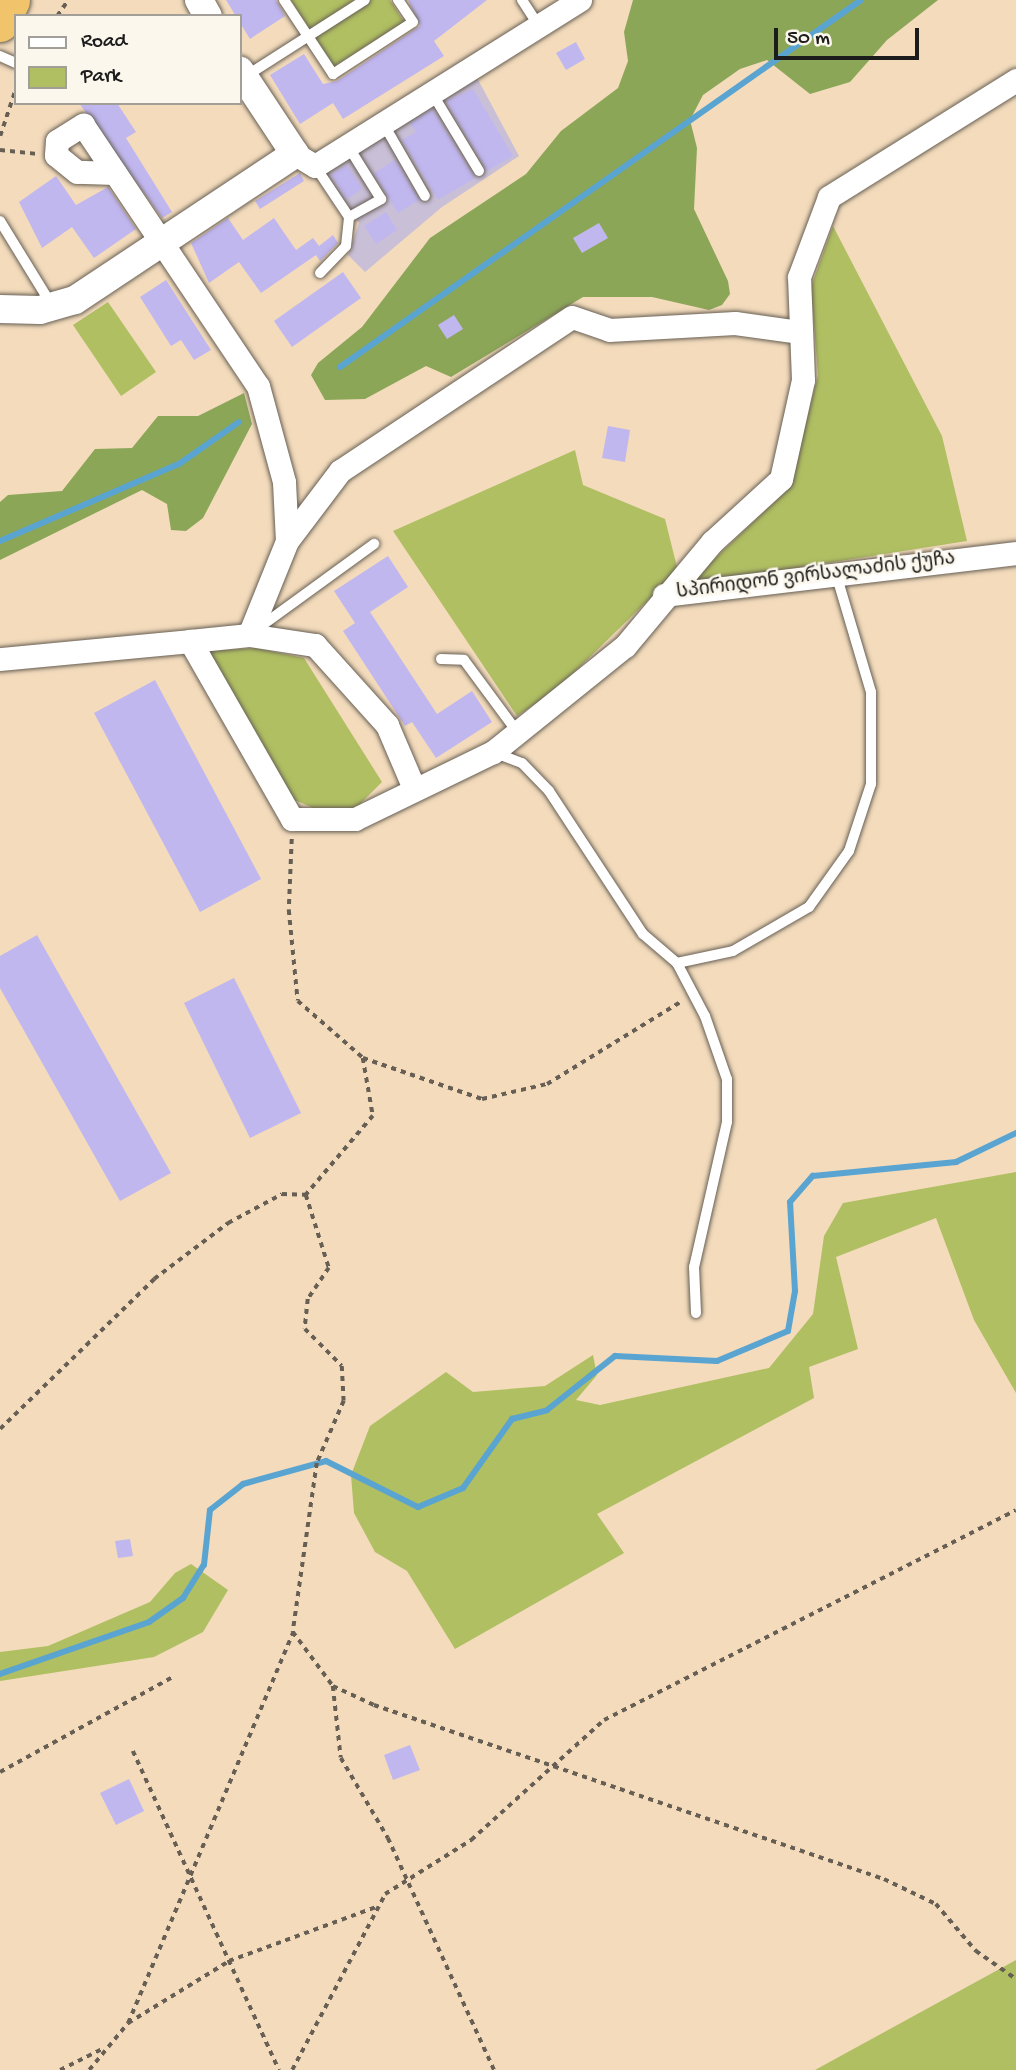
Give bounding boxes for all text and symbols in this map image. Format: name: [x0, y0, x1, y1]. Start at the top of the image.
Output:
legend: [14, 14, 242, 105]
scale bar: [778, 14, 923, 58]
text: 50 m: [787, 27, 830, 52]
text: Road: [81, 30, 127, 55]
text: Park: [81, 65, 121, 90]
street label: სპირიდონ ვირსალაძის ქუჩა: [675, 549, 957, 605]

